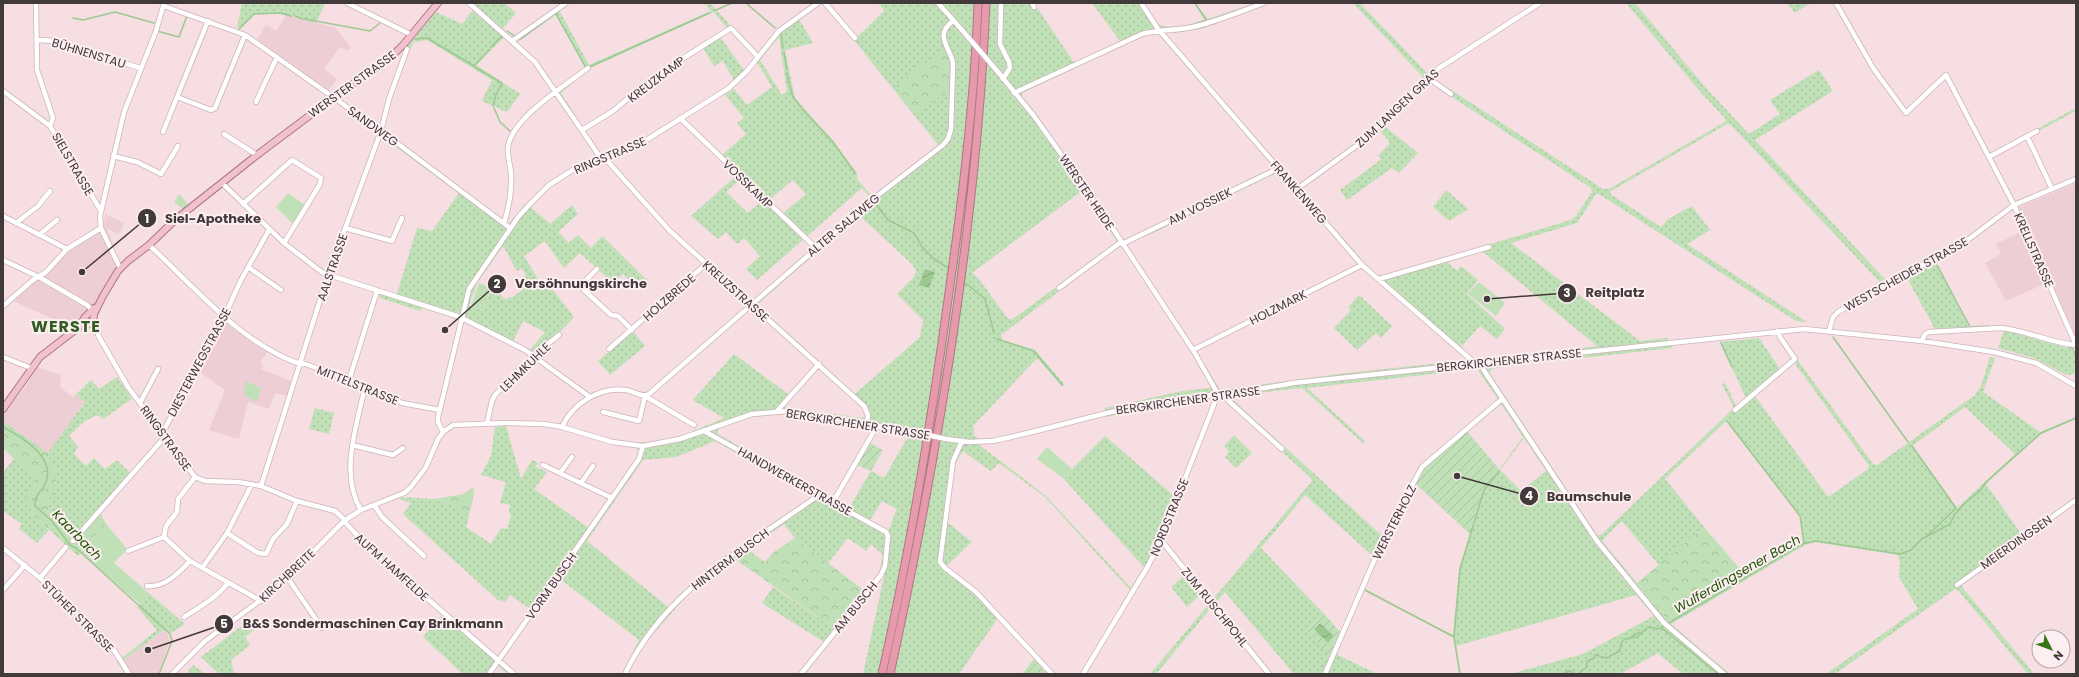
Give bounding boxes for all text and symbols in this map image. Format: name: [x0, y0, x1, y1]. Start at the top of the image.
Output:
street label: BÜHNENSTAU: [50, 34, 128, 72]
street label: WERSTER STRASSE: [305, 46, 399, 122]
street label: KREUZKAMP: [624, 52, 688, 106]
street label: ZUM LANGEN GRAS: [1351, 65, 1443, 151]
street label: SANDWEG: [344, 102, 402, 150]
street label: SIELSTRASSE: [48, 129, 98, 199]
street label: RINGSTRASSE: [571, 132, 649, 178]
street label: WERSTER HEIDE: [1056, 151, 1118, 233]
street label: VOSSKAMP: [719, 156, 777, 212]
street label: FRANKENWEG: [1267, 157, 1331, 227]
street label: AM VOSSIEK: [1165, 183, 1235, 229]
street label: ALTER SALZWEG: [803, 189, 883, 261]
callout: Siel-Apotheke: [137, 206, 269, 231]
text: Siel-Apotheke: [165, 209, 261, 228]
text: 1: [145, 210, 149, 227]
street label: KRELLSTRASSE: [2010, 210, 2058, 290]
street label: AALSTRASSE: [312, 231, 352, 303]
street label: WESTSCHEIDER STRASSE: [1841, 233, 1971, 315]
street label: KREUZSTRASSE: [699, 256, 773, 326]
street label: HOLZBREDE: [639, 269, 699, 325]
callout: Versöhnungskirche: [487, 271, 655, 296]
text: Versöhnungskirche: [515, 274, 647, 293]
text: 2: [494, 275, 501, 292]
callout: Reitplatz: [1557, 280, 1652, 305]
text: Reitplatz: [1586, 283, 1645, 302]
text: 3: [1563, 284, 1571, 301]
street label: HOLZMARK: [1246, 285, 1310, 329]
street label: DIESTERWEGSTRASSE: [163, 305, 235, 419]
district label: WERSTE: [31, 315, 101, 338]
street label: LEHMKUHLE: [496, 338, 554, 396]
street label: BERGKIRCHENER STRASSE: [1436, 344, 1582, 376]
street label: MITTELSTRASSE: [315, 361, 401, 409]
street label: BERGKIRCHENER STRASSE: [1115, 381, 1261, 419]
street label: RINGSTRASSE: [136, 402, 196, 474]
street label: BERGKIRCHENER STRASSE: [785, 404, 931, 444]
street label: HANDWERKERSTRASSE: [735, 442, 855, 520]
street label: NORDSTRASSE: [1146, 475, 1192, 559]
street label: WERSTERHOLZ: [1368, 482, 1420, 562]
callout: Baumschule: [1519, 484, 1639, 509]
text: 4: [1525, 487, 1533, 504]
text: Baumschule: [1547, 487, 1631, 506]
water label: Kaarbach: [48, 505, 106, 565]
street label: MEIERDINGSEN: [1977, 511, 2055, 573]
street label: HINTERM BUSCH: [688, 524, 772, 594]
street label: AUFM HAMFELDE: [351, 529, 433, 605]
water label: Wulferdingsener Bach: [1670, 530, 1804, 618]
street label: KIRCHBREITE: [255, 544, 319, 606]
street label: VORM BUSCH: [522, 549, 580, 623]
street label: ZUM RUSCHPOHL: [1178, 564, 1252, 650]
street label: STÜHER STRASSE: [38, 576, 118, 656]
street label: AM BUSCH: [829, 578, 881, 636]
callout: B&S Sondermaschinen Cay Brinkmann: [214, 611, 511, 636]
text: B&S Sondermaschinen Cay Brinkmann: [243, 614, 503, 633]
text: 5: [220, 615, 228, 632]
north arrow: [2031, 629, 2071, 669]
text: N: [2050, 647, 2067, 664]

